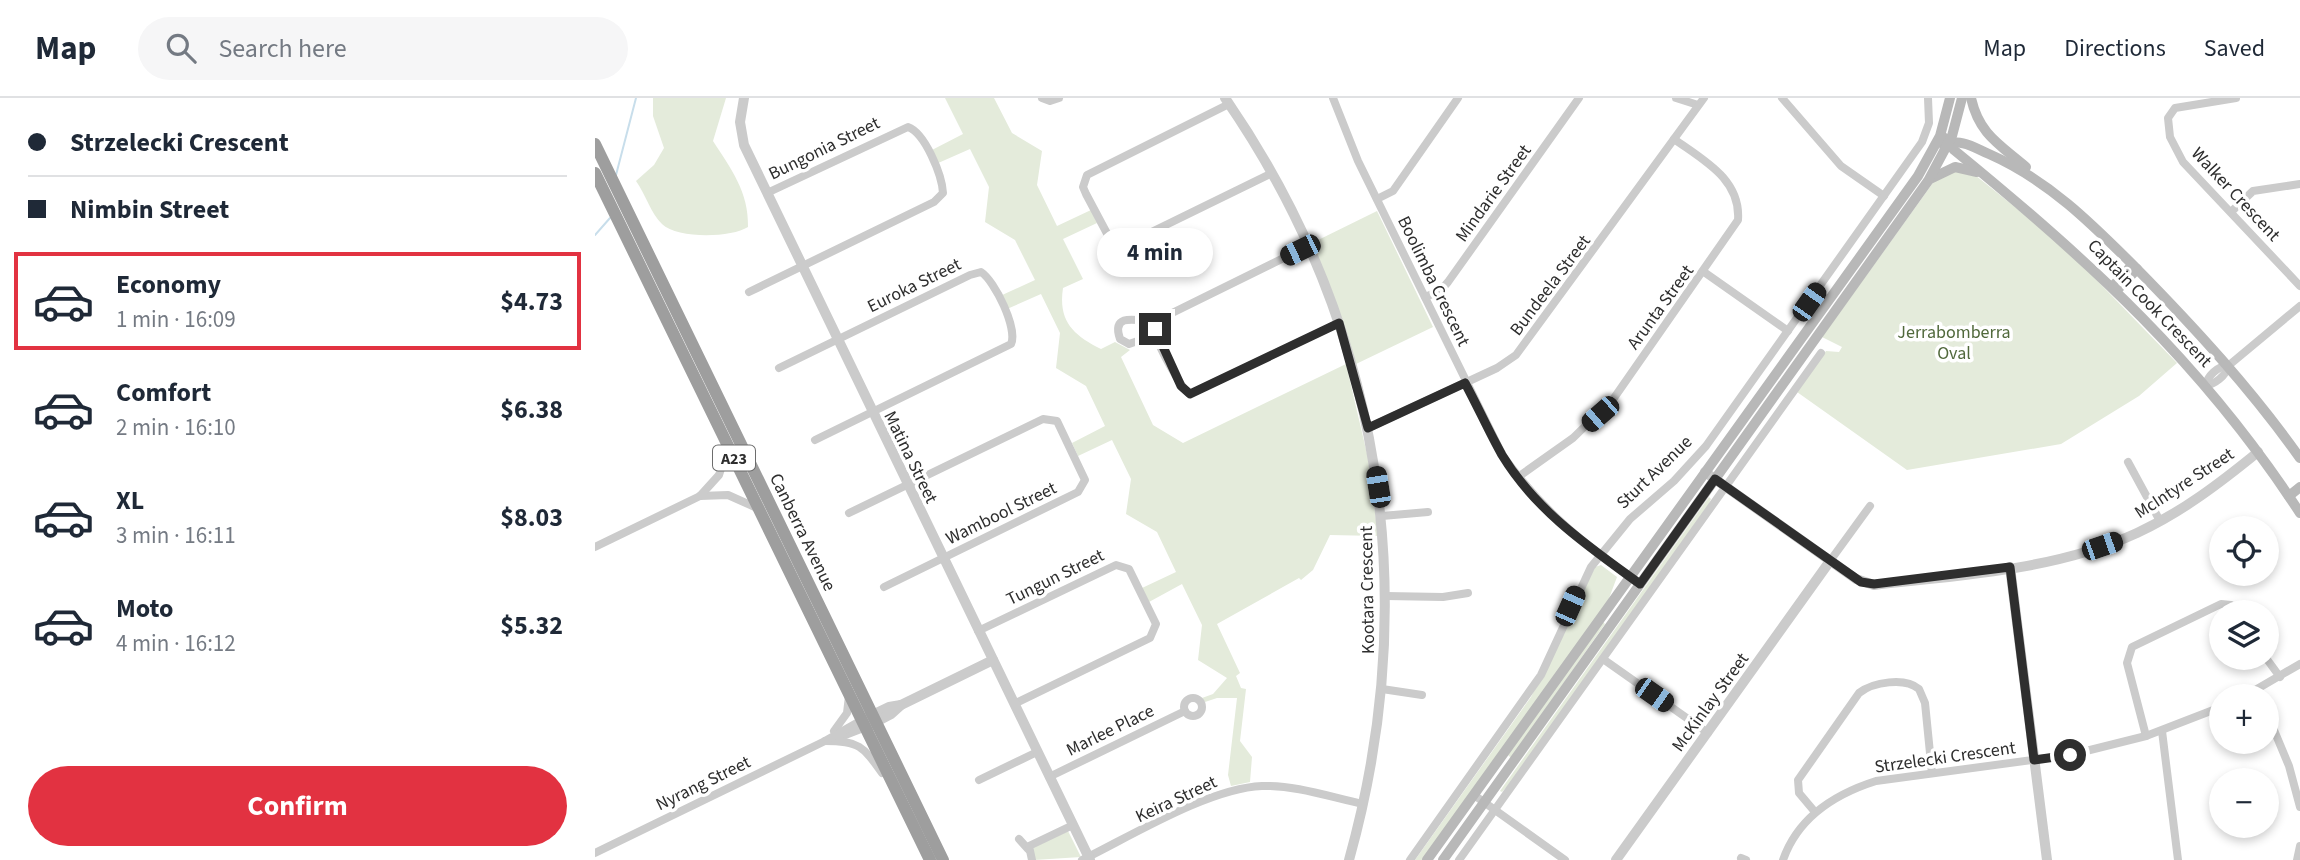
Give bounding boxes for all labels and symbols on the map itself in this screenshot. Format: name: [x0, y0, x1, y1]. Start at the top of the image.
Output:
street label: Bungonia Street: [764, 111, 884, 186]
street label: Mindarie Street: [1450, 140, 1537, 247]
street label: Walker Crescent: [2185, 142, 2286, 247]
street label: Boolimba Crescent: [1391, 212, 1476, 350]
callout: 4 min: [1097, 228, 1213, 276]
street label: Bundeela Street: [1504, 230, 1597, 341]
car: [1277, 231, 1324, 269]
street label: Captain Cook Crescent: [2082, 234, 2217, 373]
street label: Euroka Street: [863, 252, 965, 319]
street label: Arunta Street: [1621, 260, 1700, 355]
car: [1789, 279, 1830, 325]
route end: [1139, 313, 1171, 345]
park label: Jerrabomberra Oval: [1897, 320, 2011, 366]
car: [1578, 392, 1623, 436]
street label: Matina Street: [877, 407, 944, 508]
street label: Sturt Avenue: [1611, 430, 1698, 515]
street label: McIntyre Street: [2130, 442, 2239, 525]
road number: A23: [713, 446, 755, 470]
car: [1365, 465, 1392, 509]
street label: Canberra Avenue: [763, 469, 842, 595]
street label: Wambool Street: [942, 476, 1061, 551]
street label: Kootara Crescent: [1354, 526, 1381, 654]
car: [2079, 529, 2126, 563]
street label: Tungun Street: [1002, 543, 1108, 612]
car: [1552, 583, 1589, 629]
street label: McKinlay Street: [1666, 648, 1755, 757]
car: [1631, 674, 1678, 716]
street label: Marlee Place: [1062, 698, 1158, 763]
street label: Strzelecki Crescent: [1873, 735, 2017, 780]
route start: [2054, 739, 2086, 771]
street label: Nyrang Street: [652, 750, 755, 817]
street label: Keira Street: [1131, 770, 1221, 829]

